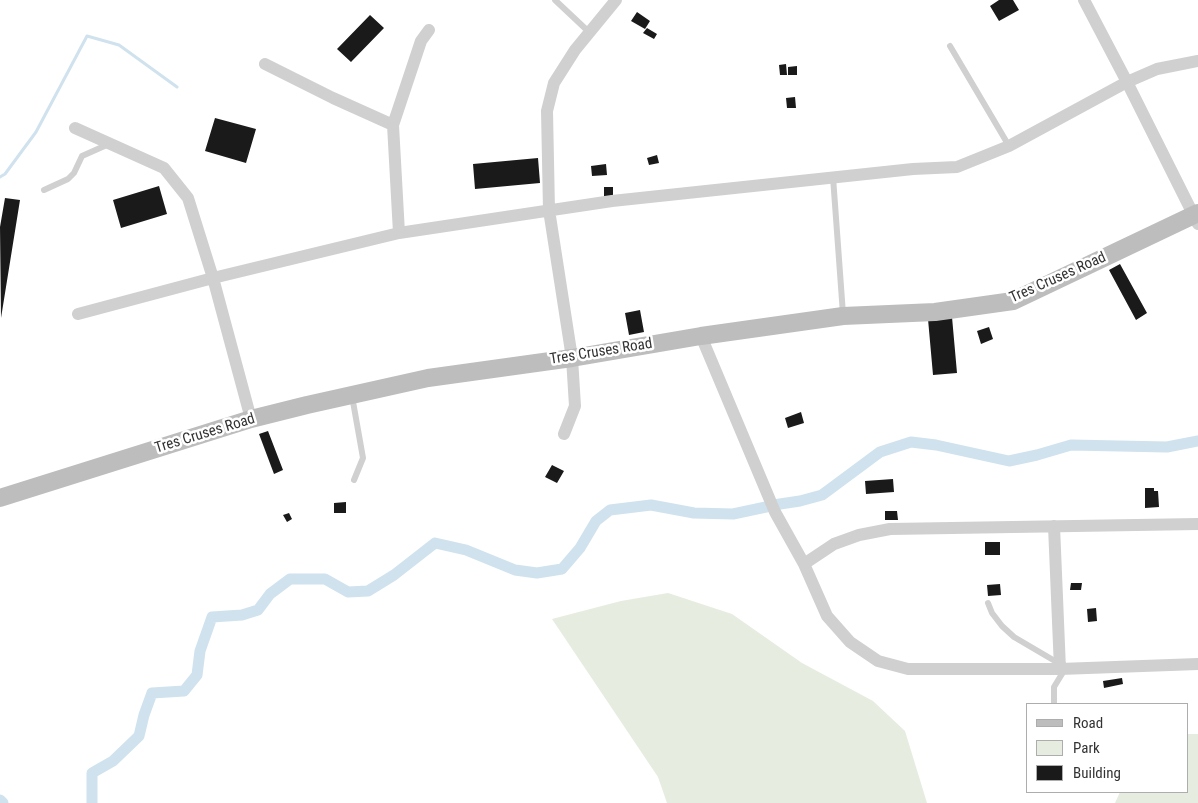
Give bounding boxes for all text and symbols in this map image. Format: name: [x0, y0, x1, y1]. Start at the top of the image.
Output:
street label: Tres Cruses Road: [1007, 249, 1109, 307]
street label: Tres Cruses Road: [548, 335, 654, 369]
street label: Tres Cruses Road: [153, 410, 257, 458]
legend: [1026, 703, 1188, 793]
text: Road: [1073, 714, 1103, 732]
text: Park: [1073, 739, 1100, 757]
text: Building: [1073, 764, 1121, 782]

